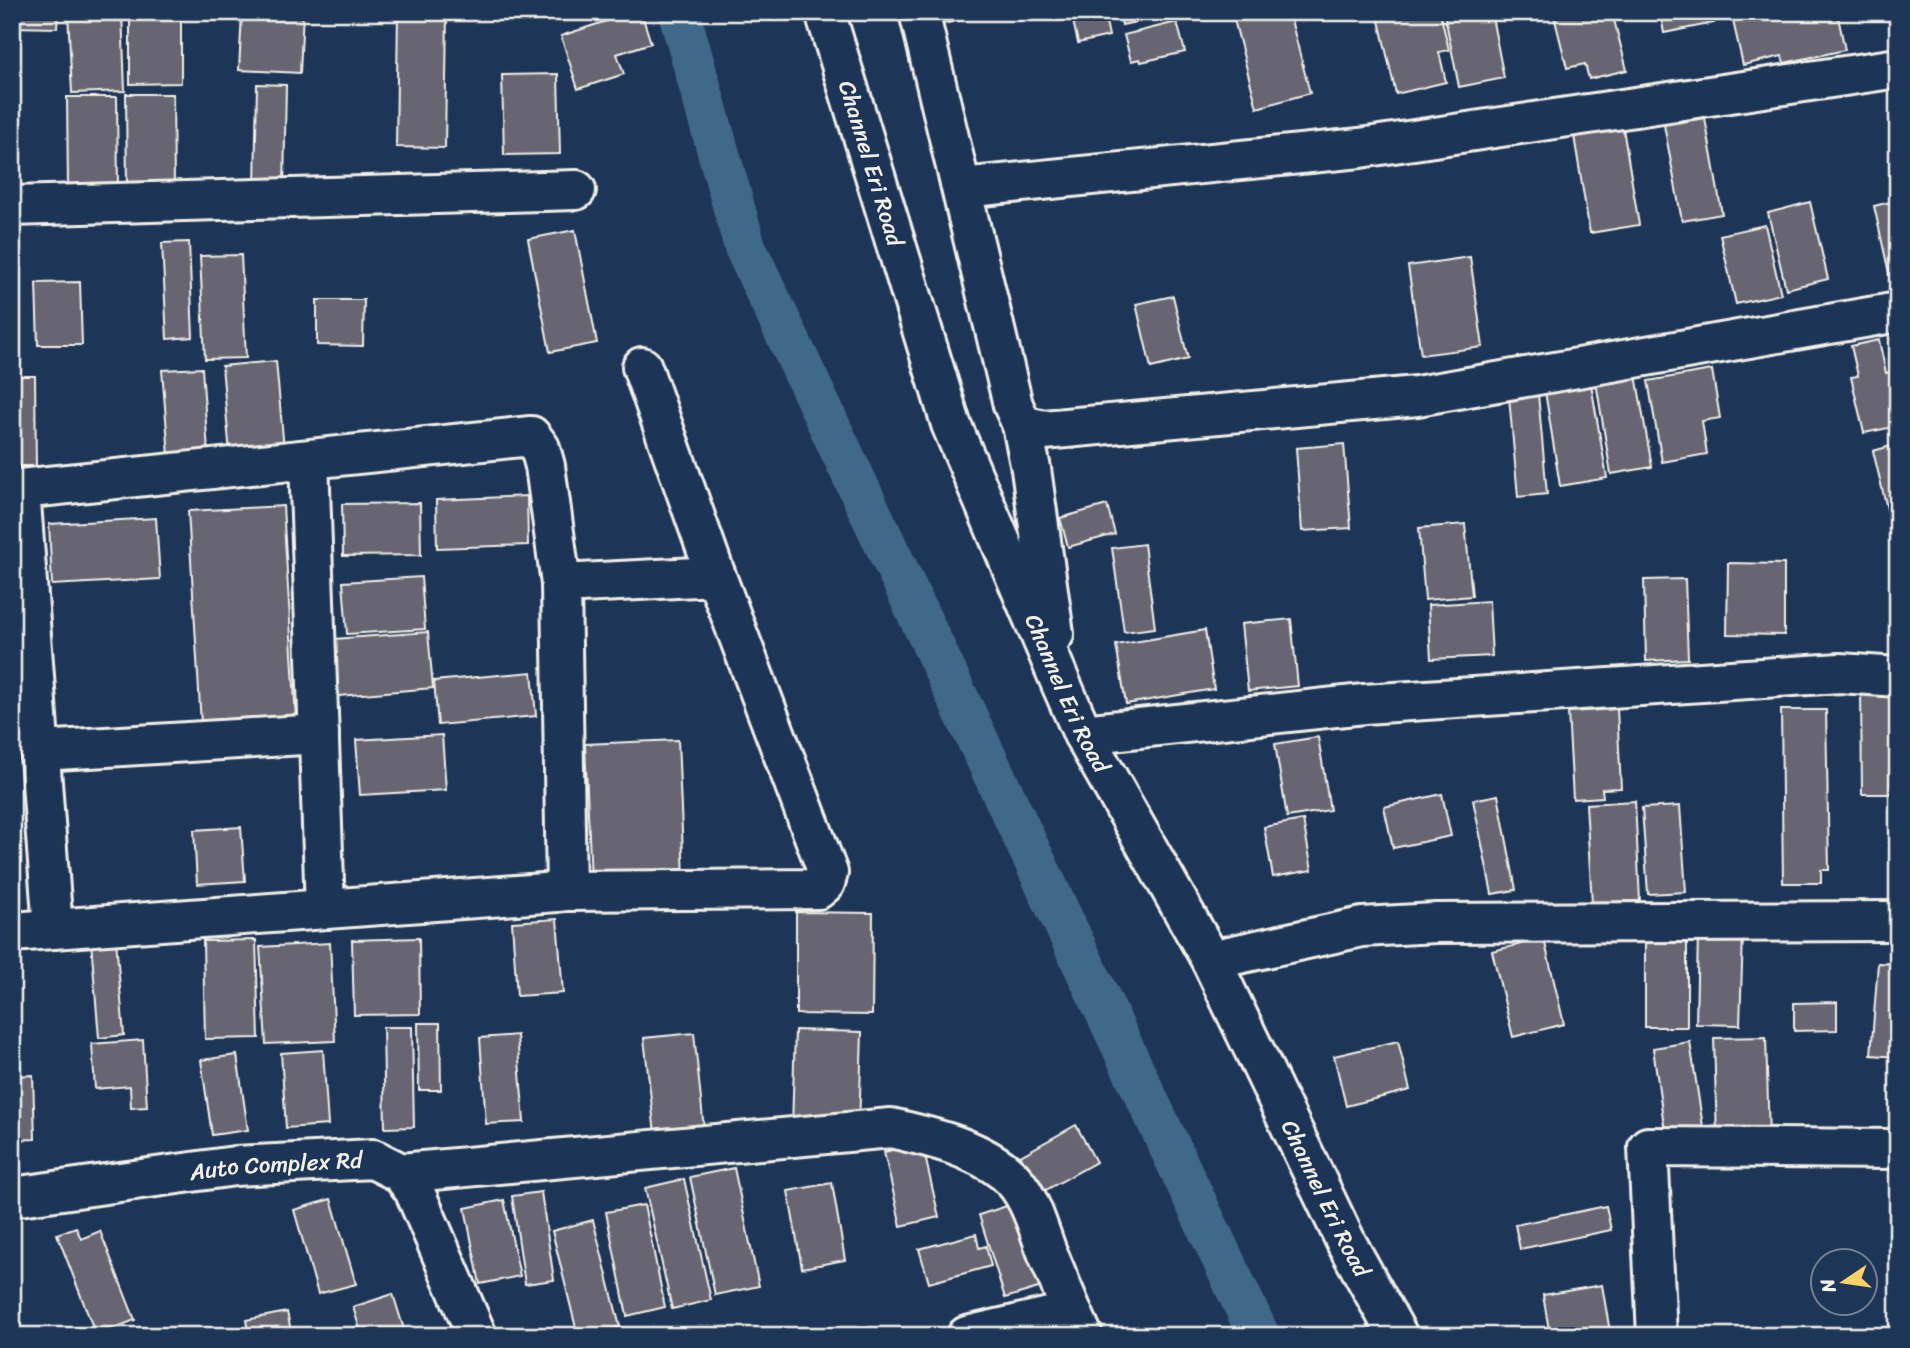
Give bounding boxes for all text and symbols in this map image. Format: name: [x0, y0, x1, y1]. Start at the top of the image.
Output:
street label: Channel Eri Road: [827, 75, 916, 253]
street label: Channel Eri Road: [1013, 607, 1122, 782]
street label: Channel Eri Road: [1270, 1113, 1383, 1286]
street label: Auto Complex Rd: [186, 1139, 365, 1193]
north arrow: [1808, 1246, 1878, 1316]
text: N: [1810, 1275, 1846, 1297]

